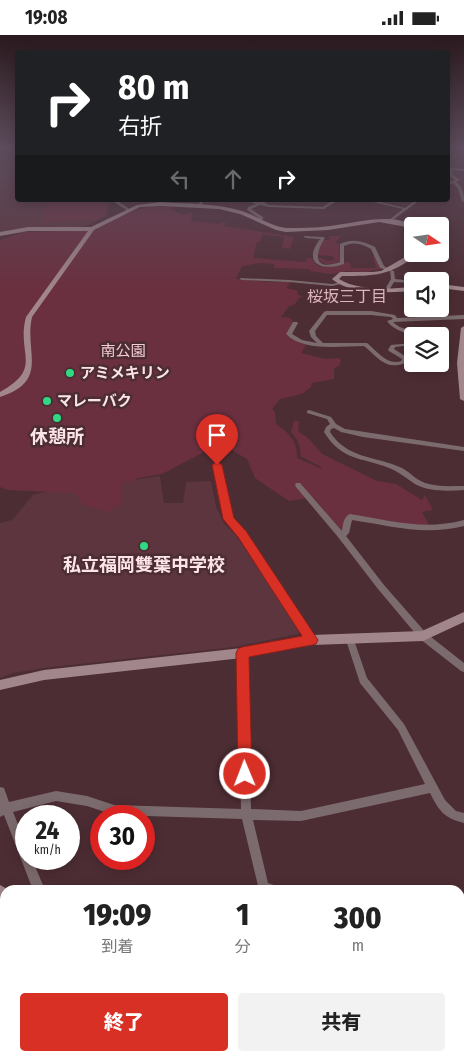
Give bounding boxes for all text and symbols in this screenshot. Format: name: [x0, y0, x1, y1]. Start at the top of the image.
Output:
text: 19:08: [25, 6, 68, 29]
text: 80 m: [118, 66, 190, 108]
icon: right: [35, 70, 100, 135]
text: 右折: [118, 113, 162, 140]
icon: left: [166, 165, 194, 193]
icon: ahead: [219, 165, 247, 193]
icon: right: [272, 165, 300, 193]
north arrow: [404, 217, 449, 263]
map controls: [404, 217, 449, 372]
button: sound: [404, 272, 449, 317]
district label: 桜坂三丁目: [307, 287, 387, 306]
button: layers: [404, 327, 449, 372]
park label: 南公園: [100, 342, 146, 360]
place label: アミメキリン: [80, 364, 170, 382]
marker: アミメキリン: [64, 367, 76, 379]
place label: マレーバク: [57, 392, 132, 410]
marker: マレーバク: [41, 395, 53, 407]
marker: 休憩所: [51, 412, 63, 424]
pin: [196, 414, 238, 465]
icon: arrive: [203, 421, 231, 449]
place label: 休憩所: [30, 426, 84, 448]
marker: 私立福岡雙葉中学校: [138, 540, 150, 552]
place label: 私立福岡雙葉中学校: [63, 554, 225, 576]
position arrow: [218, 747, 270, 799]
speed limit sign: 30: [90, 805, 155, 870]
text: 24: [36, 816, 59, 846]
text: km/h: [34, 843, 61, 857]
text: 19:09: [83, 897, 151, 933]
text: 1: [236, 897, 249, 933]
text: 300: [334, 900, 382, 936]
text: m: [352, 936, 364, 955]
text: 到着: [101, 937, 133, 956]
text: 分: [235, 937, 251, 956]
button: 終了: [20, 993, 228, 1051]
button: 共有: [238, 993, 445, 1051]

